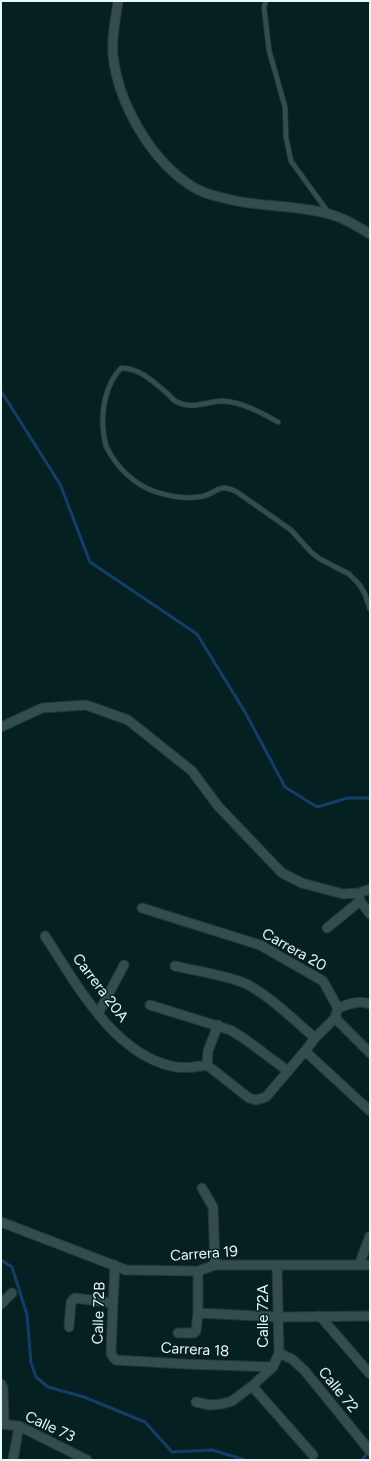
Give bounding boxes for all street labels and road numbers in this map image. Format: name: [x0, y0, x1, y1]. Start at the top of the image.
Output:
street label: Carrera 20: [258, 925, 330, 975]
street label: Carrera 20A: [68, 950, 132, 1026]
street label: Carrera 19: [170, 1243, 238, 1265]
street label: Calle 72B: [89, 1281, 109, 1345]
street label: Calle 72A: [255, 1284, 273, 1348]
street label: Carrera 18: [160, 1339, 230, 1361]
street label: Calle 72: [314, 1364, 362, 1416]
street label: Calle 73: [22, 1408, 78, 1446]

